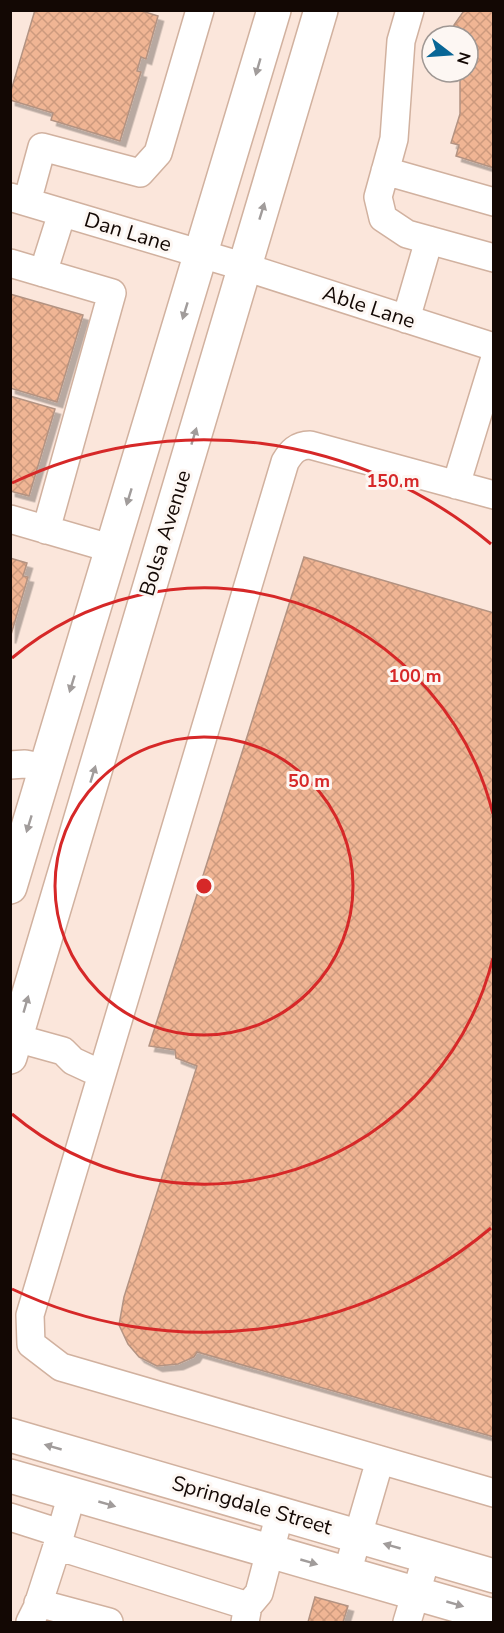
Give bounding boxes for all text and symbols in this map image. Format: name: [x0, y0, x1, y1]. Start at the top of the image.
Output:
north arrow: [420, 24, 480, 84]
text: N: [451, 49, 476, 67]
one-way arrow: [253, 58, 262, 76]
one-way arrow: [258, 202, 267, 220]
street label: Dan Lane: [81, 206, 175, 258]
street label: Able Lane: [319, 279, 419, 335]
one-way arrow: [180, 302, 189, 320]
one-way arrow: [190, 427, 199, 445]
street label: Bolsa Avenue: [133, 467, 197, 599]
text: 150 m: [366, 469, 420, 493]
one-way arrow: [124, 488, 133, 506]
text: 100 m: [388, 664, 442, 688]
one-way arrow: [67, 675, 76, 693]
one-way arrow: [89, 765, 98, 783]
text: 50 m: [288, 769, 330, 793]
one-way arrow: [24, 815, 33, 833]
centre of rings: [194, 876, 214, 896]
one-way arrow: [22, 995, 31, 1013]
one-way arrow: [44, 1442, 62, 1451]
street label: Springdale Street: [169, 1469, 336, 1541]
one-way arrow: [98, 1500, 116, 1509]
one-way arrow: [383, 1541, 401, 1550]
one-way arrow: [300, 1558, 318, 1567]
one-way arrow: [446, 1600, 464, 1609]

